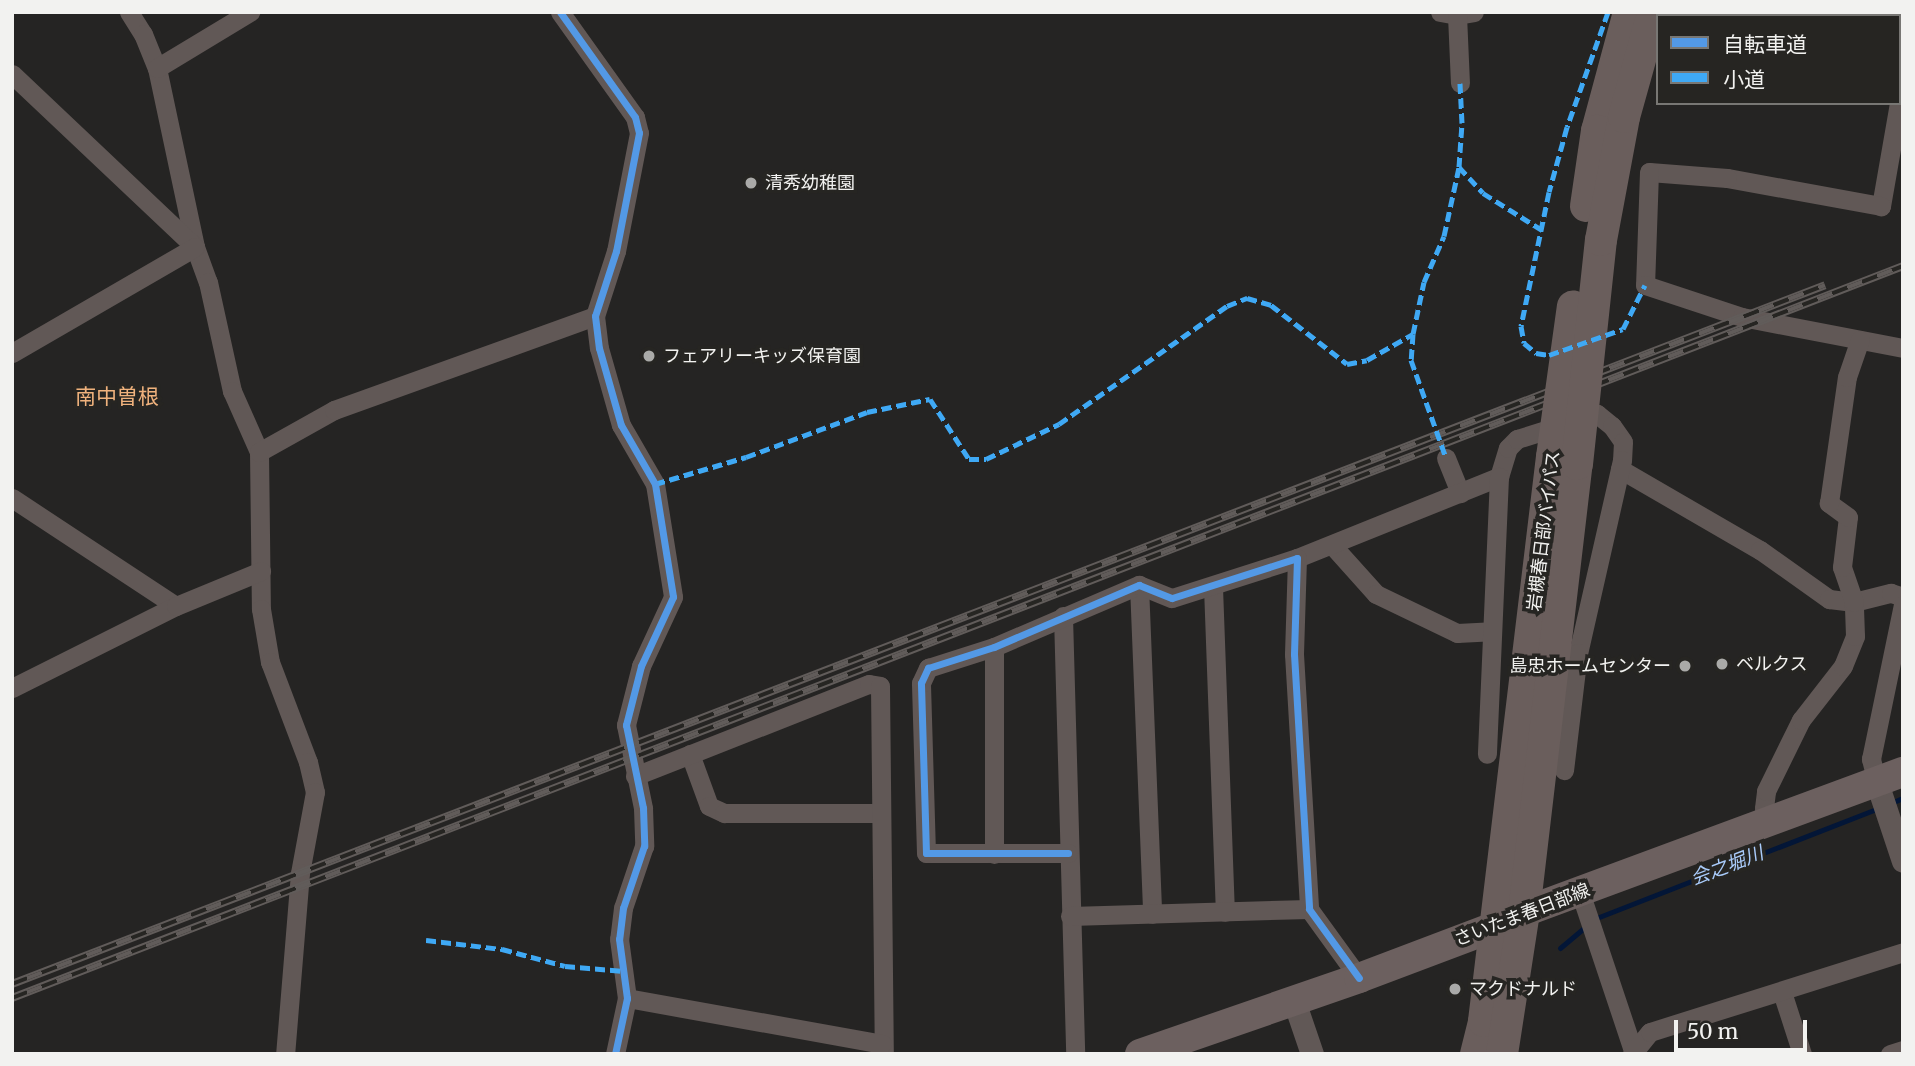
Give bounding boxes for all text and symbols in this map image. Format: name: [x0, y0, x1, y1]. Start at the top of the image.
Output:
legend: [1656, 14, 1901, 105]
text: 自転車道: [1723, 31, 1807, 58]
text: 小道: [1723, 66, 1765, 93]
place label: 清秀幼稚園: [765, 172, 855, 194]
marker: 清秀幼稚園: [743, 175, 759, 191]
place label: フェアリーキッズ保育園: [663, 345, 861, 367]
marker: フェアリーキッズ保育園: [641, 348, 657, 364]
district label: 南中曽根: [75, 384, 159, 410]
street label: 岩槻春日部バイパス: [1523, 449, 1565, 613]
place label: ベルクス: [1736, 653, 1808, 675]
place label: 島忠ホームセンター: [1509, 655, 1671, 677]
marker: ベルクス: [1714, 656, 1730, 672]
marker: 島忠ホームセンター: [1677, 658, 1693, 674]
water label: 会之堀川: [1687, 842, 1767, 890]
street label: さいたま春日部線: [1451, 879, 1593, 951]
place label: マクドナルド: [1469, 978, 1577, 1000]
marker: マクドナルド: [1447, 981, 1463, 997]
scale bar: [1677, 1006, 1810, 1050]
text: 50 m: [1687, 1018, 1738, 1045]

